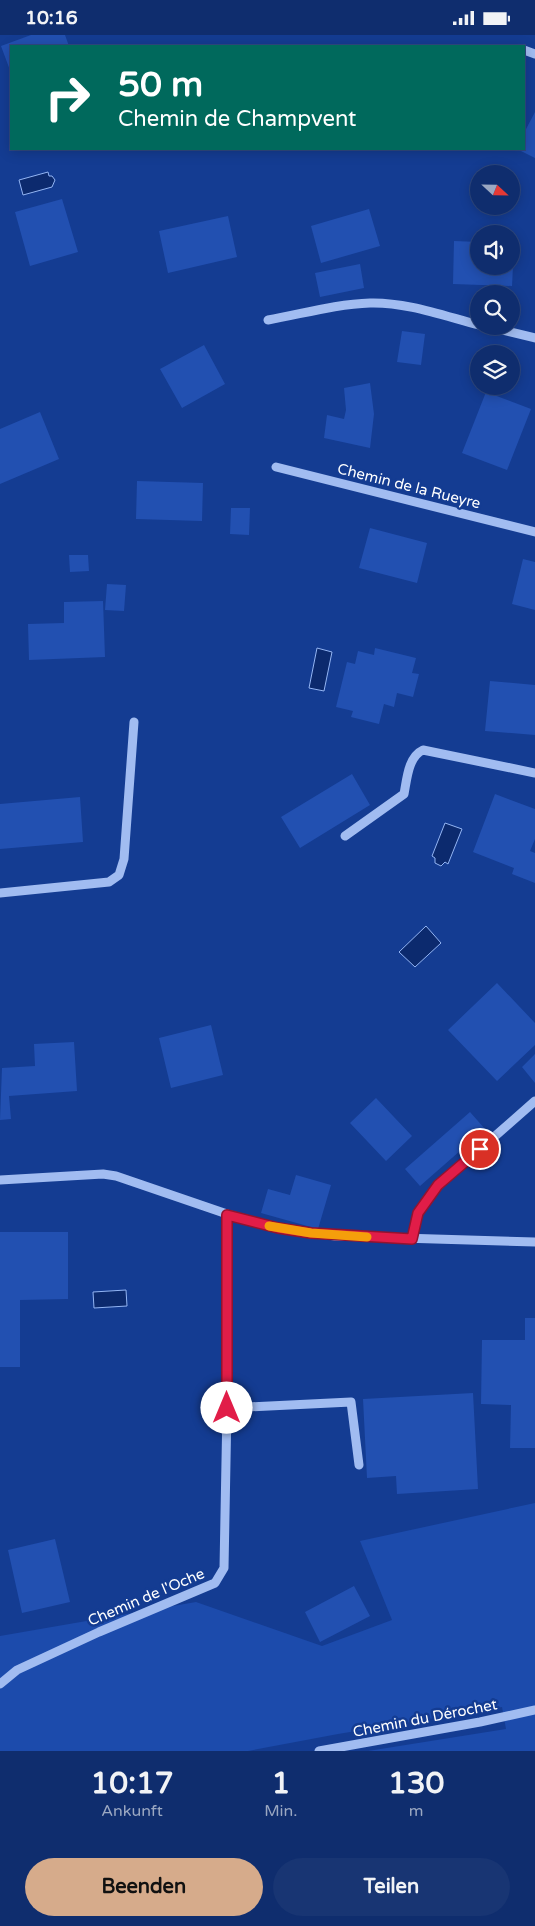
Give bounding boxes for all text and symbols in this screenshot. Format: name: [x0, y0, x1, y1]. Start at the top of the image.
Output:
text: 10:16: [25, 7, 78, 29]
text: 50 m: [118, 64, 203, 106]
icon: right: [35, 65, 100, 130]
text: Chemin de Champvent: [118, 106, 356, 132]
north arrow: [470, 165, 520, 215]
map controls: [470, 165, 520, 395]
button: sound: [470, 225, 520, 275]
button: search: [470, 285, 520, 335]
button: layers: [470, 345, 520, 395]
street label: Chemin de la Rueyre: [336, 460, 482, 512]
pin: [459, 1128, 501, 1170]
icon: arrive: [466, 1135, 494, 1163]
position arrow: [200, 1381, 252, 1433]
street label: Chemin de l'Oche: [85, 1564, 207, 1630]
street label: Chemin du Dérochet: [351, 1695, 499, 1741]
text: 10:17: [91, 1765, 174, 1802]
text: 1: [271, 1765, 290, 1802]
text: 130: [388, 1765, 444, 1802]
text: Ankunft: [101, 1801, 163, 1821]
text: Min.: [264, 1801, 297, 1821]
text: m: [409, 1801, 424, 1821]
button: Beenden: [25, 1858, 263, 1916]
button: Teilen: [273, 1858, 510, 1916]

